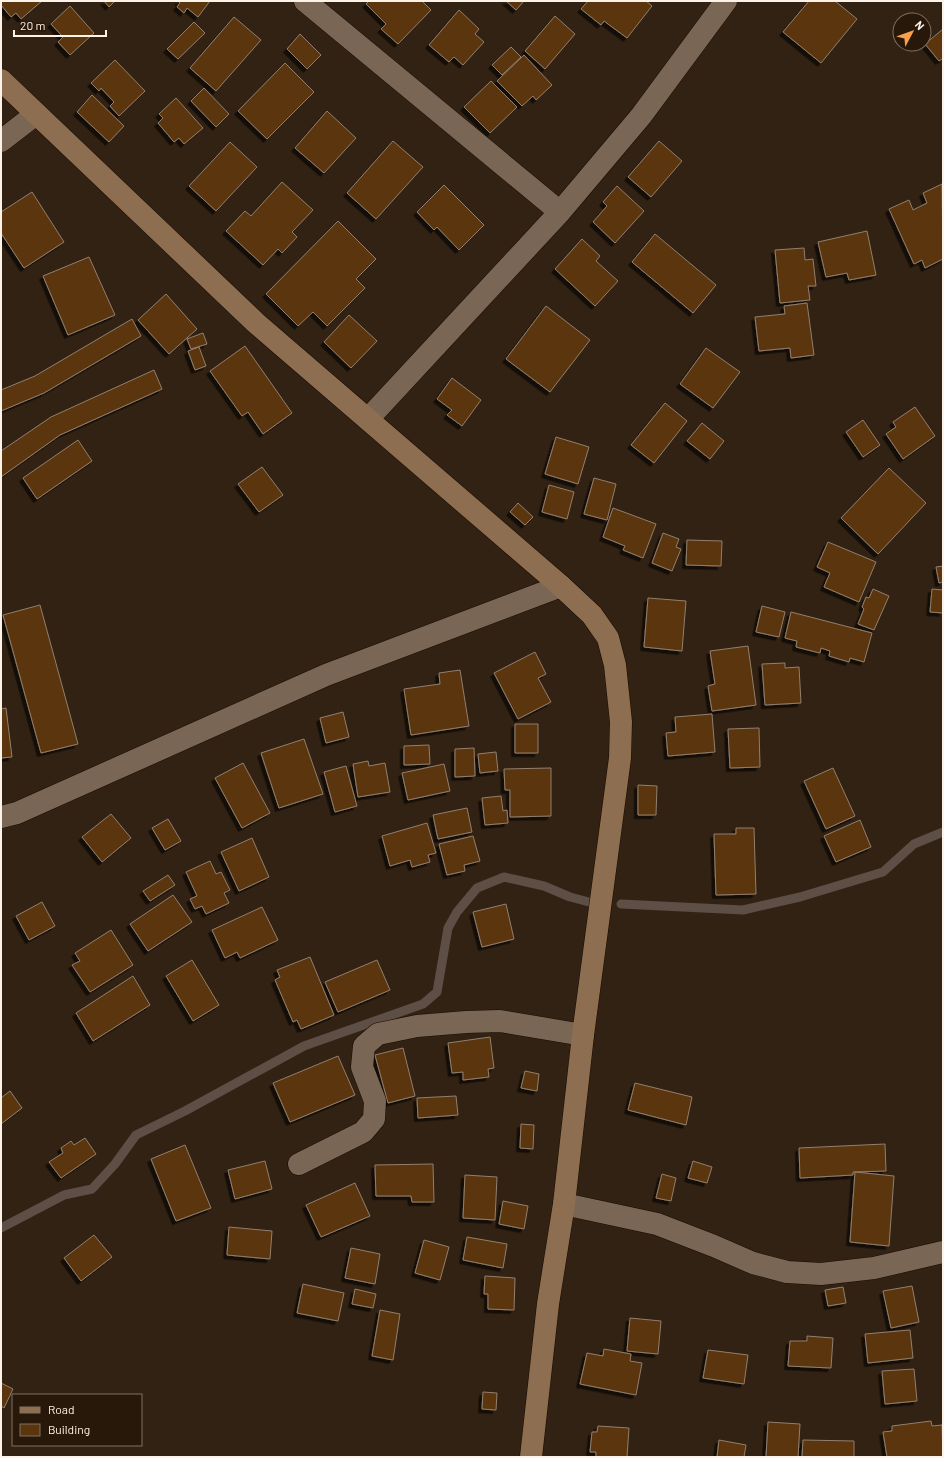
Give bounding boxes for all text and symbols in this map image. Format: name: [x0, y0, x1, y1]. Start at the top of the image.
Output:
scale bar: [14, 12, 106, 38]
north arrow: [892, 12, 932, 52]
text: 20 m: [20, 18, 46, 32]
text: N: [913, 18, 927, 32]
legend: [12, 1394, 142, 1446]
text: Road: [48, 1402, 75, 1416]
text: Building: [48, 1422, 90, 1436]

